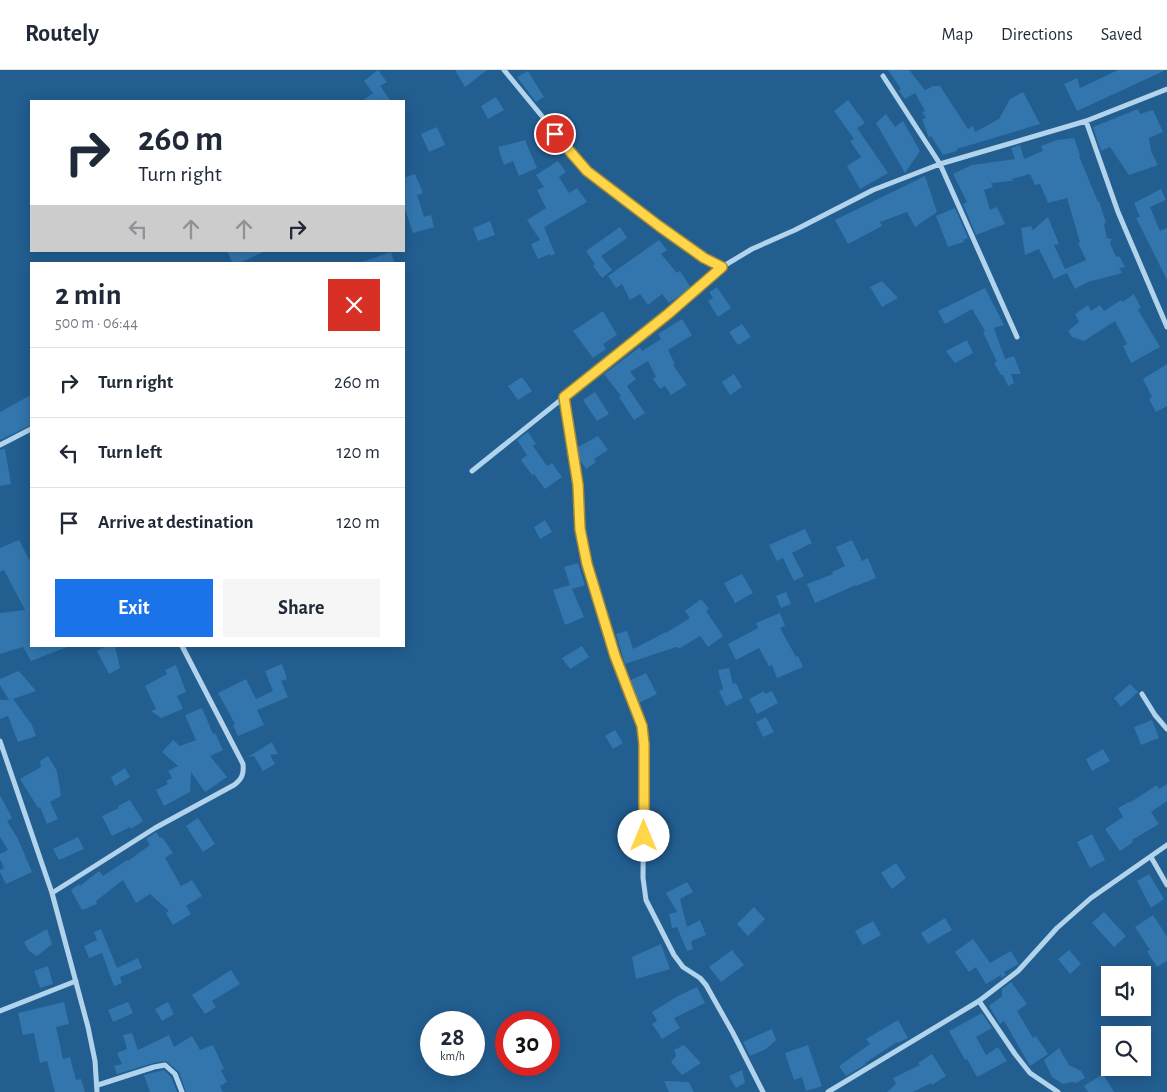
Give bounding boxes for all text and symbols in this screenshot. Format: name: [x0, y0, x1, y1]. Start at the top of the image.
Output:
text: Routely: [25, 22, 99, 46]
text: Map: [942, 26, 973, 44]
text: Directions: [1001, 26, 1073, 44]
text: Saved: [1101, 26, 1142, 44]
pin: [534, 113, 576, 155]
icon: right: [55, 120, 120, 185]
icon: arrive: [541, 120, 569, 148]
text: 260 m: [138, 122, 223, 157]
text: Turn right: [138, 163, 222, 185]
icon: left: [124, 215, 152, 243]
icon: ahead: [177, 215, 205, 243]
icon: ahead: [230, 215, 258, 243]
icon: right: [283, 215, 311, 243]
button: close: [328, 279, 380, 331]
text: 2 min: [55, 280, 122, 310]
text: 500 m · 06:44: [55, 315, 138, 331]
icon: right: [55, 369, 83, 397]
text: Turn right: [98, 373, 173, 392]
text: 260 m: [334, 373, 380, 392]
icon: left: [55, 439, 83, 467]
text: Turn left: [98, 443, 162, 462]
text: 120 m: [336, 443, 380, 462]
icon: arrive: [55, 509, 83, 537]
text: Arrive at destination: [98, 513, 254, 532]
text: 120 m: [336, 513, 380, 532]
button: Exit: [55, 579, 213, 637]
button: Share: [223, 579, 380, 637]
position arrow: [617, 809, 669, 861]
map controls: [1101, 966, 1151, 1076]
button: sound: [1101, 966, 1151, 1016]
speed limit sign: 30: [495, 1011, 560, 1076]
text: 28: [440, 1025, 465, 1050]
button: search: [1101, 1026, 1151, 1076]
text: km/h: [440, 1050, 465, 1062]

